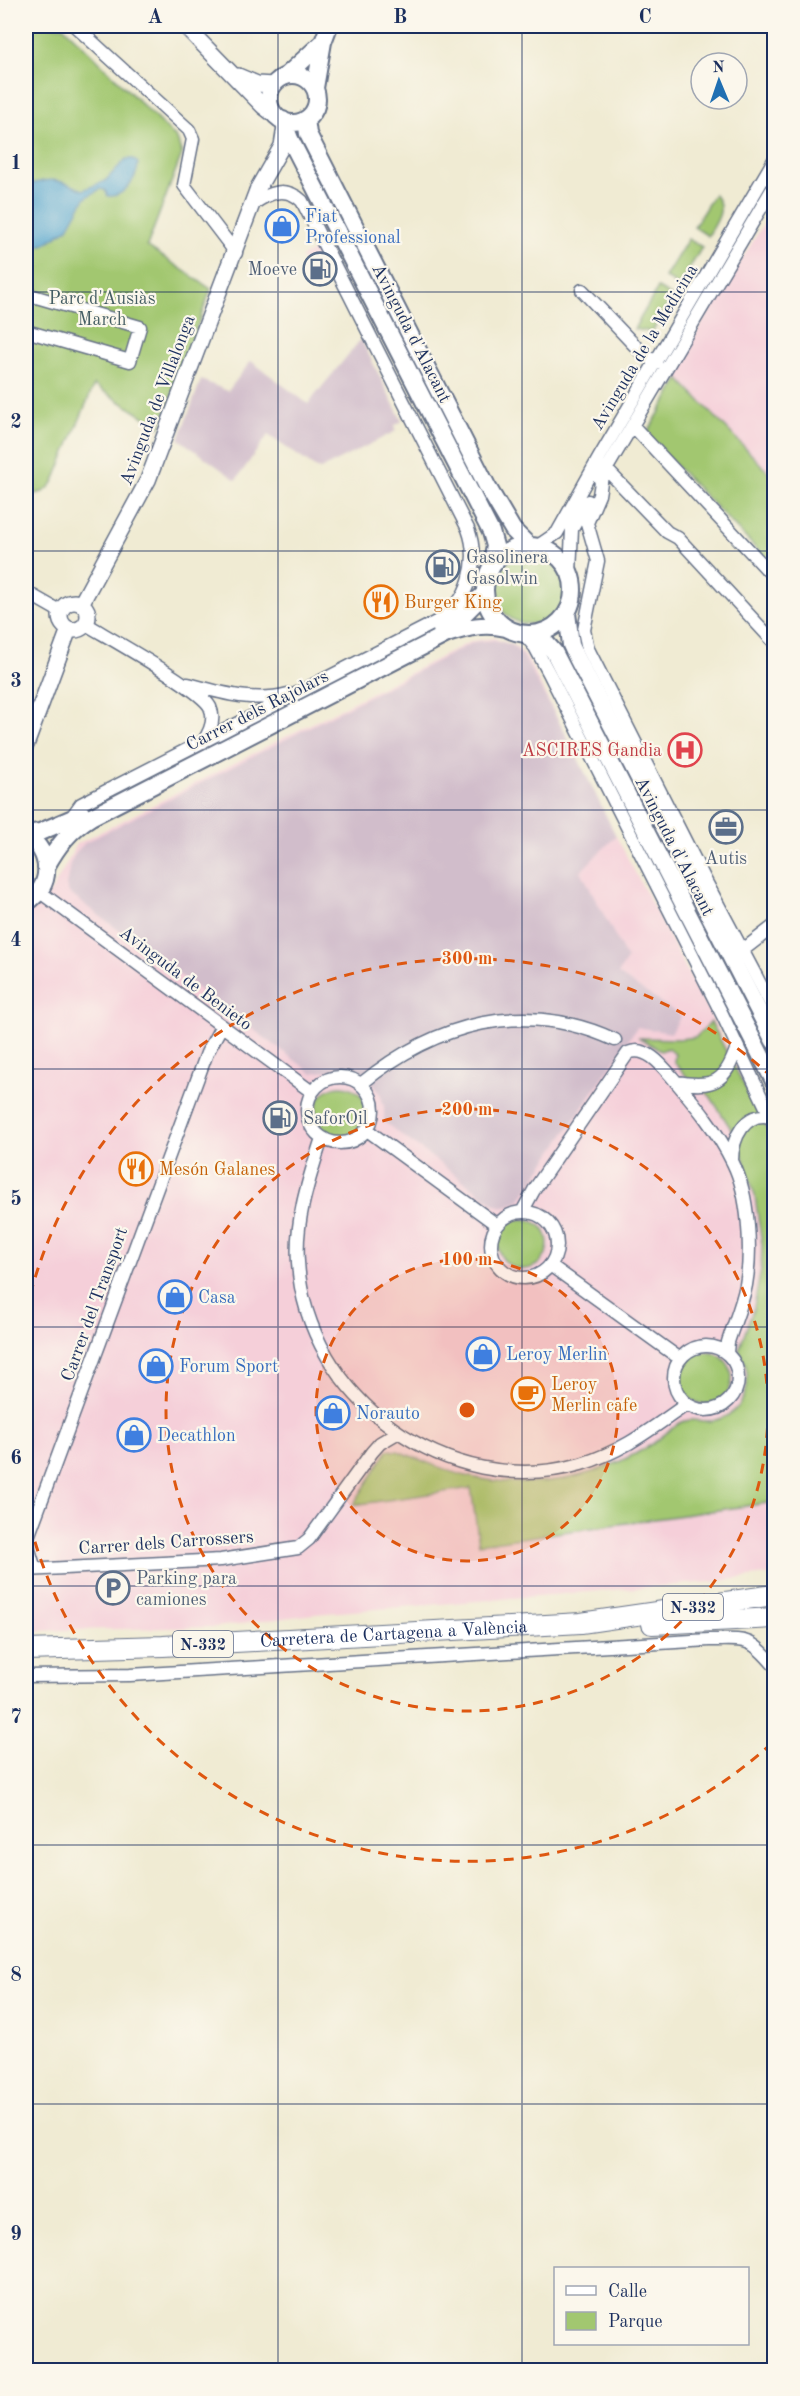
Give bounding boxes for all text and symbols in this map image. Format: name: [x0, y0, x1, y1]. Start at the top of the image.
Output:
text: A: [147, 8, 163, 28]
text: B: [393, 8, 407, 28]
text: C: [638, 8, 652, 28]
north arrow: [689, 51, 749, 111]
text: N: [712, 60, 726, 76]
text: 1: [10, 154, 22, 174]
shop icon: Fiat Professional: [264, 208, 300, 244]
place label: Fiat Professional: [305, 208, 401, 247]
fuel station icon: Moeve: [302, 251, 338, 287]
place label: Moeve: [248, 261, 297, 279]
street label: Avinguda d'Alacant: [368, 261, 454, 406]
street label: Avinguda de la Medicina: [588, 261, 702, 434]
park label: Parc d'Ausiàs March: [48, 290, 156, 329]
street label: Avinguda de Villalonga: [117, 313, 199, 488]
text: 2: [10, 413, 22, 433]
fuel station icon: Gasolinera Gasolwin: [425, 549, 461, 585]
place label: Gasolinera Gasolwin: [466, 549, 549, 588]
restaurant icon: Burger King: [363, 584, 399, 620]
place label: Burger King: [404, 594, 502, 612]
street label: Carrer dels Rajolars: [183, 667, 332, 755]
text: 3: [10, 672, 22, 692]
hospital icon: ASCIRES Gandia: [667, 732, 703, 768]
place label: ASCIRES Gandia: [522, 742, 662, 760]
street label: Avinguda d'Alacant: [631, 774, 717, 919]
office icon: Autis: [708, 809, 744, 845]
place label: Autis: [705, 850, 747, 868]
street label: Avinguda de Benieto: [116, 923, 255, 1034]
text: 4: [10, 931, 22, 951]
text: 300 m: [442, 950, 492, 968]
fuel station icon: SaforOil: [262, 1100, 298, 1136]
text: 200 m: [442, 1101, 492, 1119]
place label: SaforOil: [303, 1110, 368, 1128]
restaurant icon: Mesón Galanes: [118, 1151, 154, 1187]
place label: Mesón Galanes: [159, 1161, 275, 1179]
text: 5: [10, 1189, 22, 1210]
street label: Carrer del Transport: [59, 1225, 131, 1384]
text: 100 m: [442, 1251, 492, 1269]
shop icon: Casa: [157, 1279, 193, 1315]
place label: Casa: [198, 1289, 236, 1307]
shop icon: Leroy Merlin: [465, 1336, 501, 1372]
place label: Leroy Merlin: [506, 1346, 608, 1364]
shop icon: Forum Sport: [138, 1348, 174, 1384]
place label: Forum Sport: [179, 1358, 278, 1376]
cafe icon: Leroy Merlin cafe: [510, 1376, 546, 1412]
place label: Leroy Merlin cafe: [551, 1376, 637, 1415]
shop icon: Norauto: [315, 1395, 351, 1431]
centre of rings: [457, 1400, 477, 1420]
place label: Norauto: [356, 1405, 420, 1423]
shop icon: Decathlon: [116, 1417, 152, 1453]
place label: Decathlon: [157, 1427, 236, 1445]
text: 6: [10, 1449, 22, 1469]
street label: Carrer dels Carrossers: [78, 1528, 254, 1558]
parking icon: Parking para camiones: [95, 1570, 131, 1606]
place label: Parking para camiones: [136, 1570, 237, 1609]
road number: N-332: [663, 1594, 723, 1620]
street label: Carretera de Cartagena a València: [259, 1618, 528, 1651]
road number: N-332: [173, 1631, 233, 1657]
text: 7: [10, 1708, 22, 1728]
text: 8: [10, 1966, 22, 1986]
text: 9: [10, 2225, 22, 2245]
legend: [554, 2267, 749, 2345]
text: Calle: [608, 2283, 647, 2301]
text: Parque: [608, 2313, 663, 2331]

